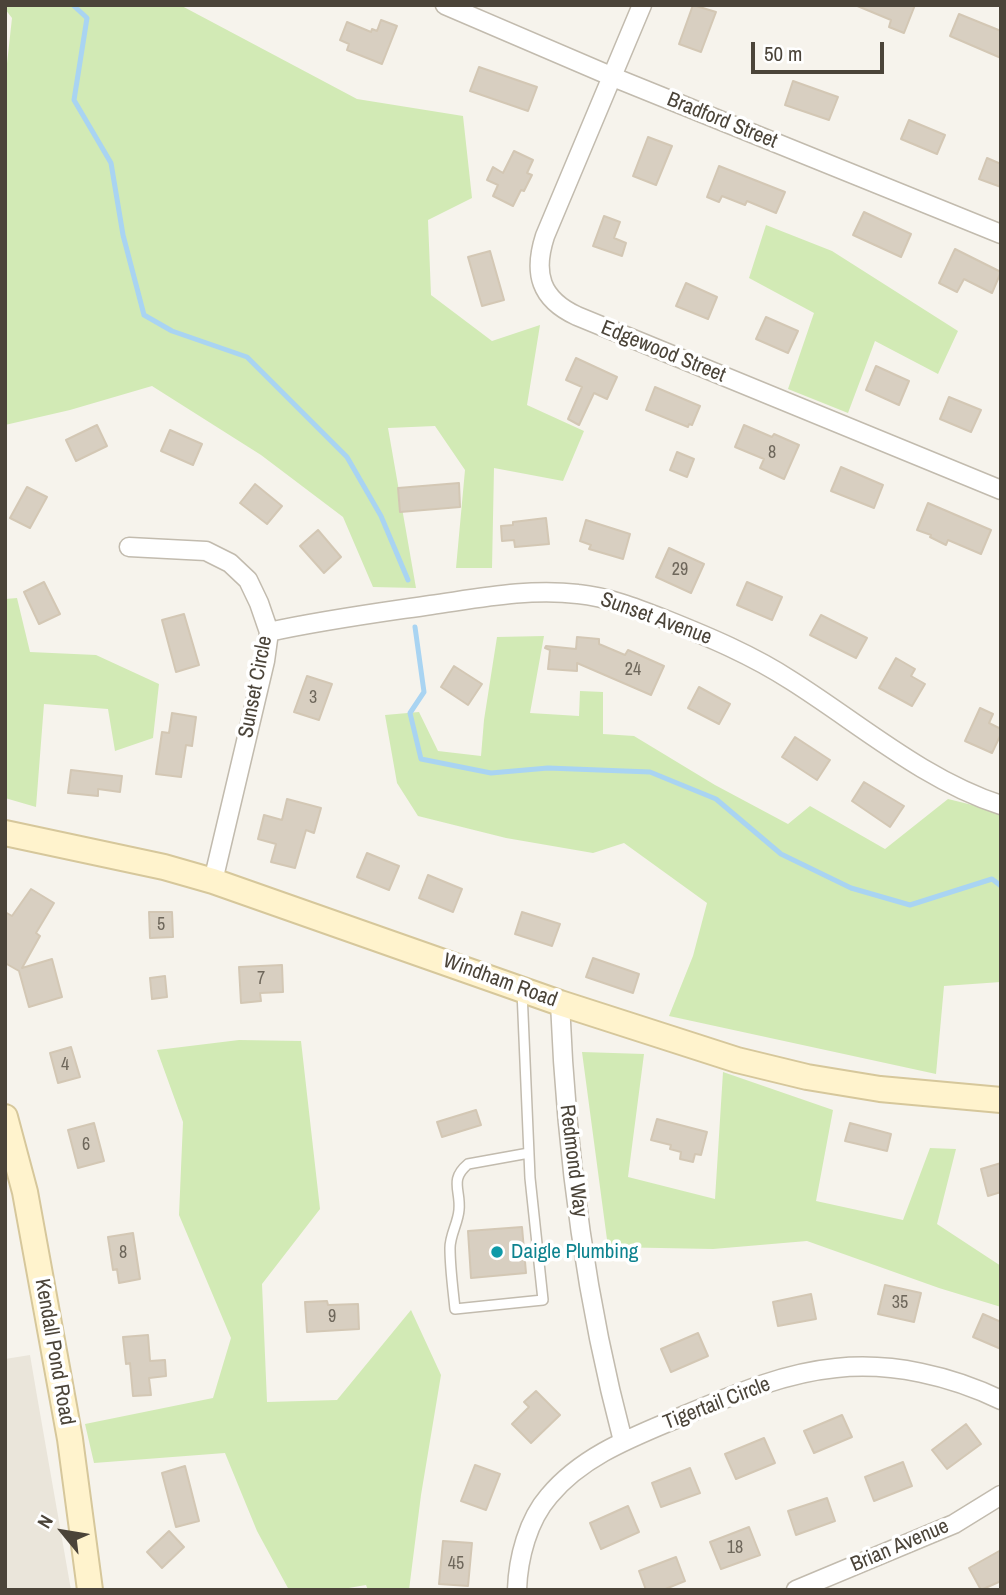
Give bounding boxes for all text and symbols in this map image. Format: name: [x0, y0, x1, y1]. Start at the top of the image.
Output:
scale bar: [754, 28, 887, 72]
text: 50 m: [764, 39, 802, 68]
street label: Bradford Street: [663, 87, 781, 155]
street label: Edgewood Street: [597, 316, 729, 388]
house number: 8: [768, 442, 776, 464]
house number: 29: [672, 559, 688, 581]
street label: Sunset Avenue: [597, 587, 715, 651]
street label: Sunset Circle: [234, 634, 278, 740]
house number: 24: [625, 659, 641, 681]
house number: 3: [309, 687, 317, 709]
house number: 5: [157, 914, 165, 936]
street label: Windham Road: [439, 949, 561, 1013]
house number: 7: [257, 968, 265, 990]
house number: 4: [61, 1054, 69, 1076]
street label: Redmond Way: [554, 1103, 592, 1219]
house number: 6: [82, 1134, 90, 1156]
place label: Daigle Plumbing: [511, 1239, 638, 1265]
house number: 8: [119, 1242, 127, 1264]
marker: Daigle Plumbing: [489, 1244, 505, 1260]
street label: Kendall Pond Road: [29, 1277, 79, 1427]
house number: 35: [892, 1292, 908, 1314]
house number: 9: [328, 1306, 336, 1328]
street label: Tigertail Circle: [660, 1372, 774, 1436]
north arrow: [28, 1497, 98, 1567]
text: N: [31, 1510, 59, 1533]
street label: Brian Avenue: [847, 1514, 953, 1578]
house number: 18: [727, 1537, 743, 1559]
house number: 45: [448, 1553, 464, 1575]

